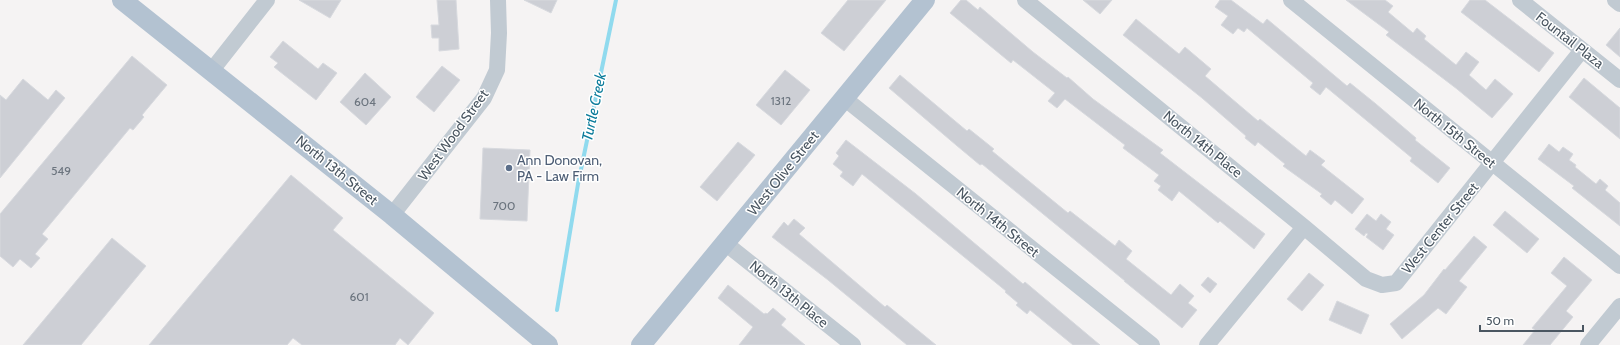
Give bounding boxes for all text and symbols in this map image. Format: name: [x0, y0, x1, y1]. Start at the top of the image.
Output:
street label: Fountail Plaza: [1532, 8, 1608, 72]
water label: Turtle Creek: [578, 71, 610, 143]
street label: West Wood Street: [414, 86, 492, 184]
house number: 1312: [771, 93, 791, 108]
house number: 604: [354, 94, 376, 109]
street label: North 15th Street: [1410, 94, 1500, 172]
street label: North 14th Place: [1160, 107, 1246, 181]
street label: West Olive Street: [743, 127, 823, 219]
street label: North 13th Street: [292, 131, 382, 209]
place label: Ann Donovan, PA - Law Firm: [517, 151, 602, 185]
house number: 549: [51, 163, 71, 178]
marker: Ann Donovan, PA - Law Firm: [504, 163, 514, 173]
street label: West Center Street: [1398, 179, 1482, 277]
street label: North 14th Street: [953, 183, 1043, 261]
house number: 700: [493, 198, 515, 213]
street label: North 13th Place: [746, 257, 832, 331]
house number: 601: [349, 289, 369, 304]
scale bar: [1480, 307, 1583, 333]
text: 50 m: [1486, 313, 1514, 328]

